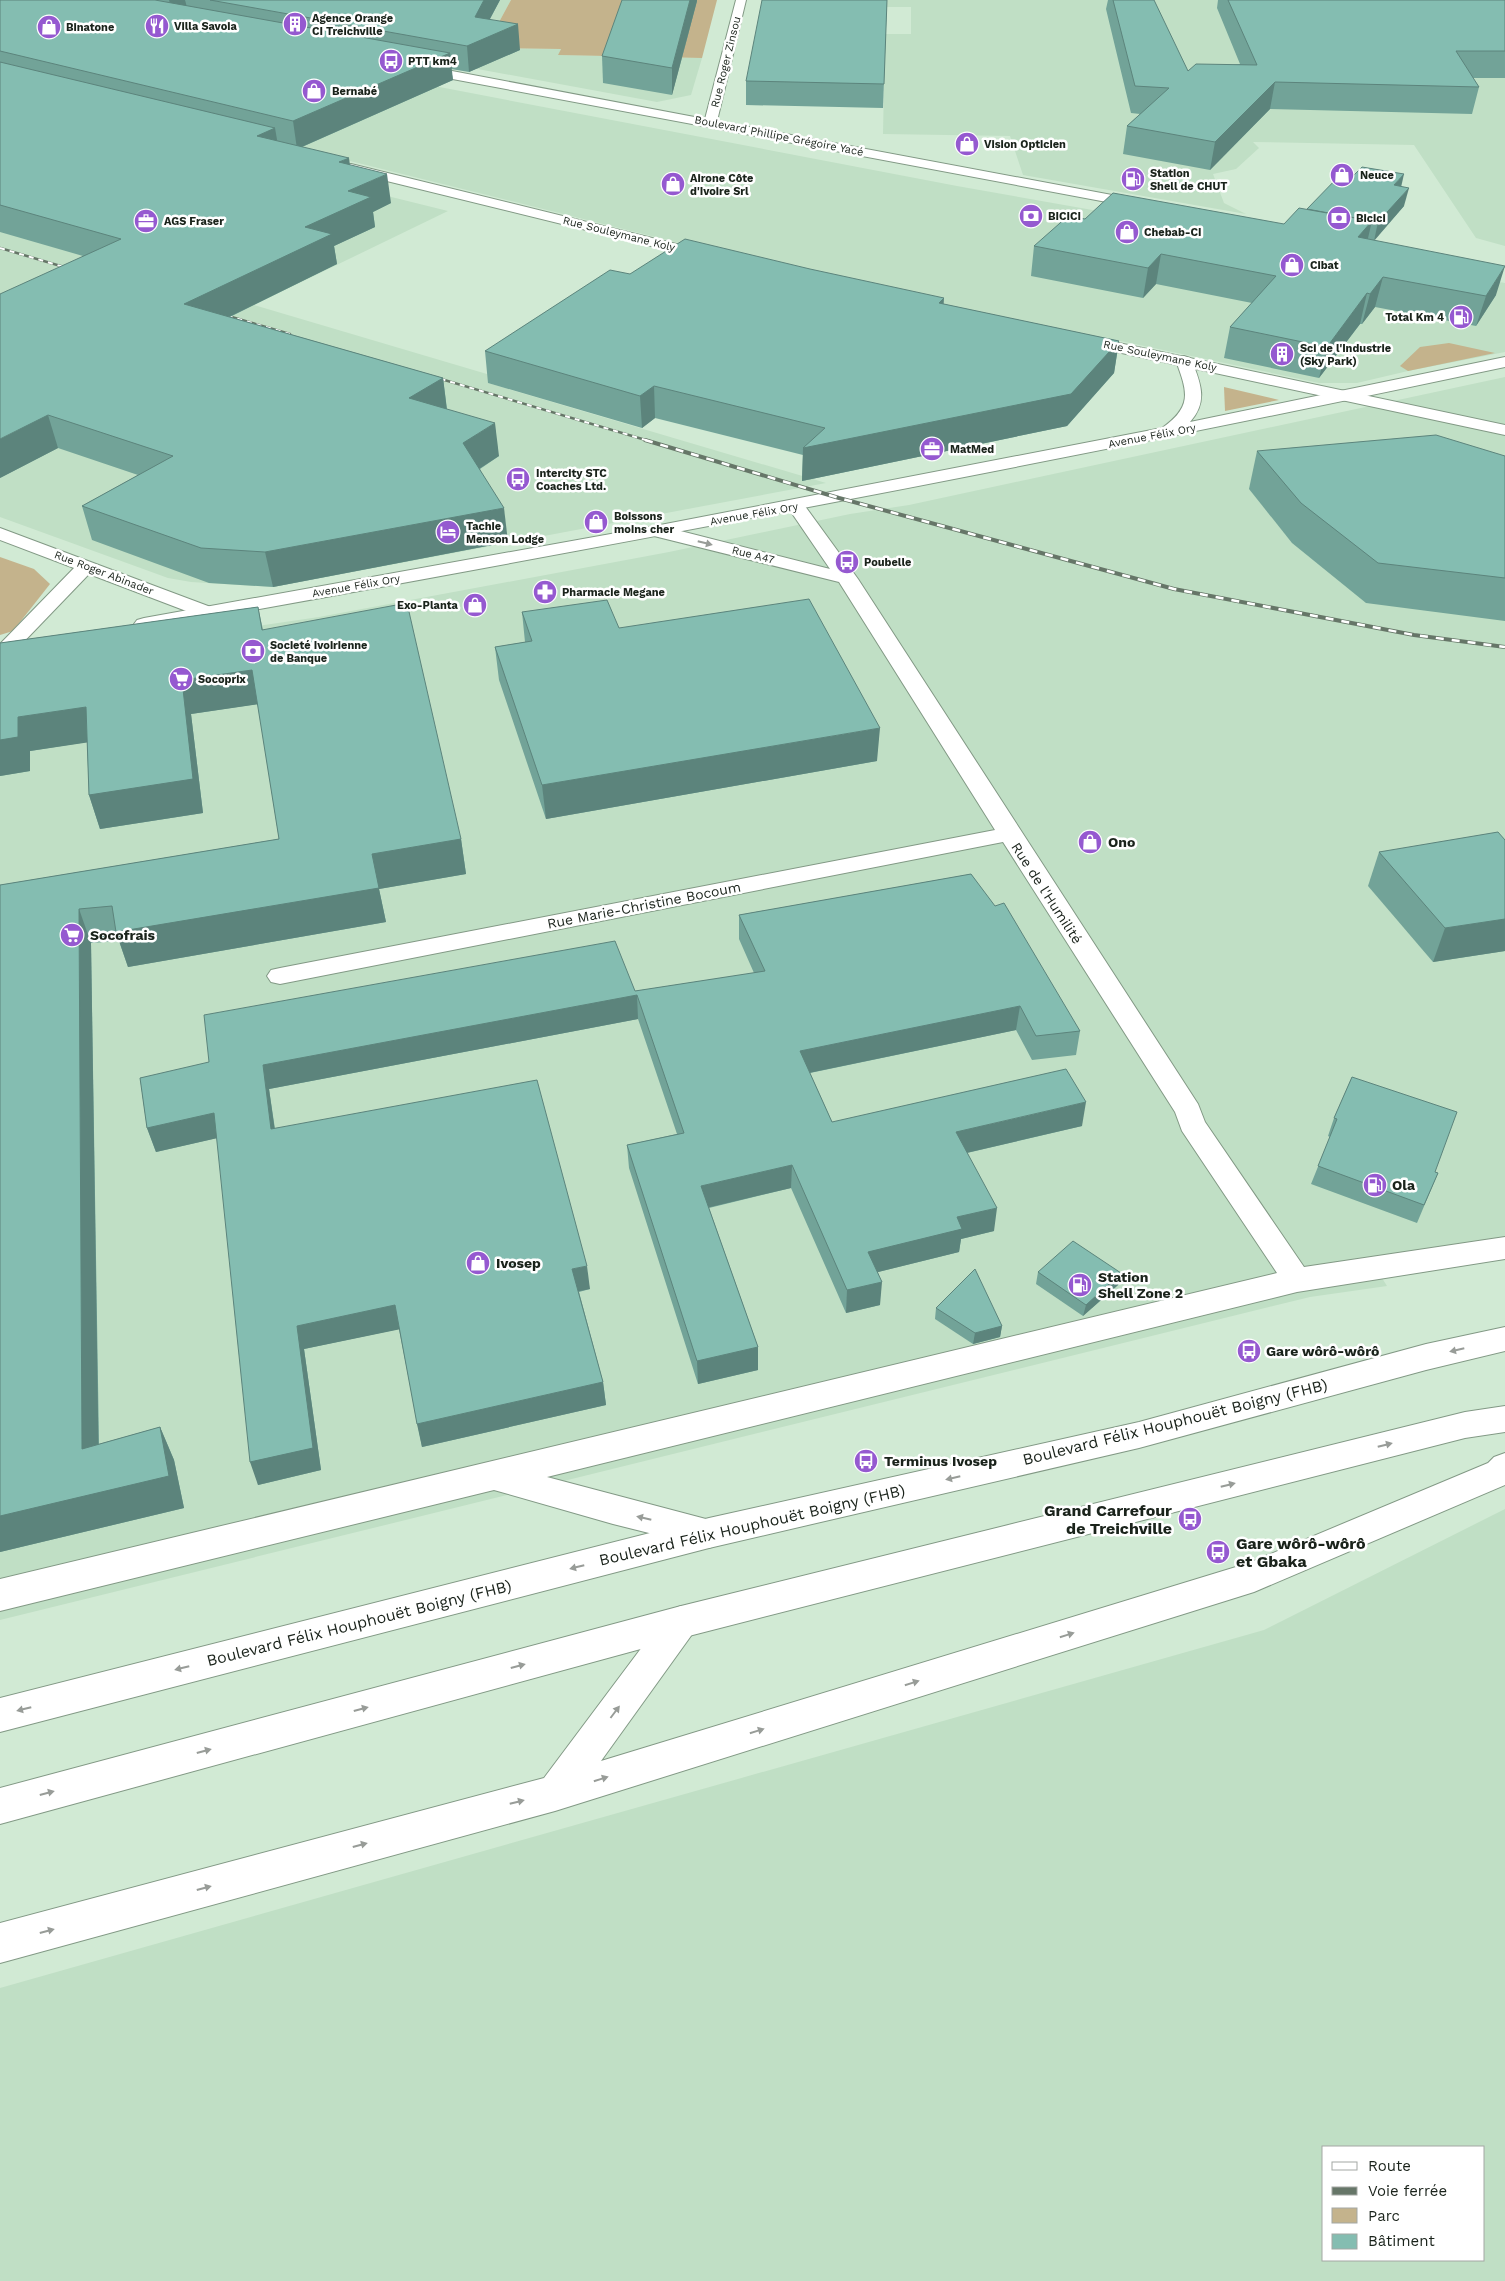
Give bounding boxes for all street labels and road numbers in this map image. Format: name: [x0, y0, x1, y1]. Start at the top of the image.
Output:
street label: Rue Roger Zinsou: [708, 15, 744, 109]
street label: Boulevard Phillipe Grégoire Yacé: [693, 113, 865, 159]
street label: Rue Souleymane Koly: [561, 214, 677, 254]
street label: Rue Souleymane Koly: [1102, 338, 1218, 374]
street label: Avenue Félix Ory: [1107, 421, 1197, 451]
street label: Avenue Félix Ory: [709, 500, 799, 528]
street label: Rue A47: [730, 543, 776, 567]
street label: Rue Roger Abinader: [52, 548, 156, 598]
street label: Avenue Félix Ory: [311, 572, 401, 600]
street label: Rue de l'Humilité: [1008, 839, 1086, 947]
street label: Rue Marie-Christine Bocoum: [546, 878, 742, 932]
street label: Boulevard Félix Houphouët Boigny (FHB): [1021, 1375, 1329, 1469]
street label: Boulevard Félix Houphouët Boigny (FHB): [597, 1480, 907, 1570]
street label: Boulevard Félix Houphouët Boigny (FHB): [205, 1576, 513, 1670]

